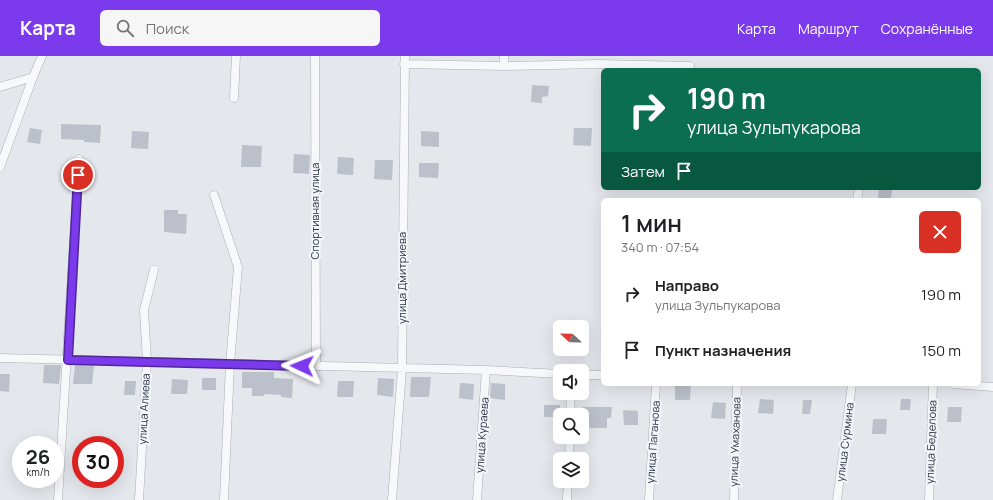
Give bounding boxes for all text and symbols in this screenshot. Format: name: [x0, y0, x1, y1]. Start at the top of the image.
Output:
search box: [100, 10, 380, 46]
text: Карта: [20, 15, 76, 41]
icon: search: [114, 17, 136, 39]
text: Поиск: [146, 18, 189, 39]
text: Карта: [737, 19, 776, 38]
text: Маршрут: [798, 19, 859, 38]
text: Сохранённые: [881, 19, 973, 38]
text: 190 m: [687, 79, 766, 117]
icon: right: [621, 84, 673, 136]
text: улица Зульпукарова: [687, 115, 861, 139]
pin: [61, 158, 95, 192]
icon: arrive: [673, 160, 695, 182]
text: Затем: [621, 161, 665, 182]
street label: Спортивная улица: [307, 163, 322, 259]
icon: arrive: [67, 164, 89, 186]
text: 1 мин: [621, 206, 682, 239]
button: close: [919, 211, 961, 253]
street label: улица Дмитриева: [394, 232, 409, 324]
text: 340 m · 07:54: [621, 238, 699, 256]
text: Направо: [655, 275, 719, 296]
icon: right: [621, 283, 643, 305]
text: 190 m: [921, 284, 961, 305]
text: улица Зульпукарова: [655, 296, 780, 314]
north arrow: [553, 320, 589, 356]
map controls: [553, 320, 589, 488]
icon: arrive: [621, 339, 643, 361]
text: Пункт назначения: [655, 340, 791, 361]
text: 150 m: [922, 340, 961, 361]
position arrow: [281, 345, 323, 387]
button: sound: [553, 364, 589, 400]
street label: улица Алиева: [134, 373, 153, 445]
street label: улица Кураева: [471, 396, 492, 473]
street label: улица Умаханова: [725, 397, 744, 487]
street label: улица Паганова: [642, 400, 663, 484]
street label: улица Беделова: [922, 400, 939, 484]
street label: улица Сурмина: [832, 401, 857, 483]
button: search: [553, 408, 589, 444]
speed limit sign: 30: [72, 436, 124, 488]
text: 26: [26, 443, 50, 470]
button: layers: [553, 452, 589, 488]
text: km/h: [26, 465, 50, 479]

